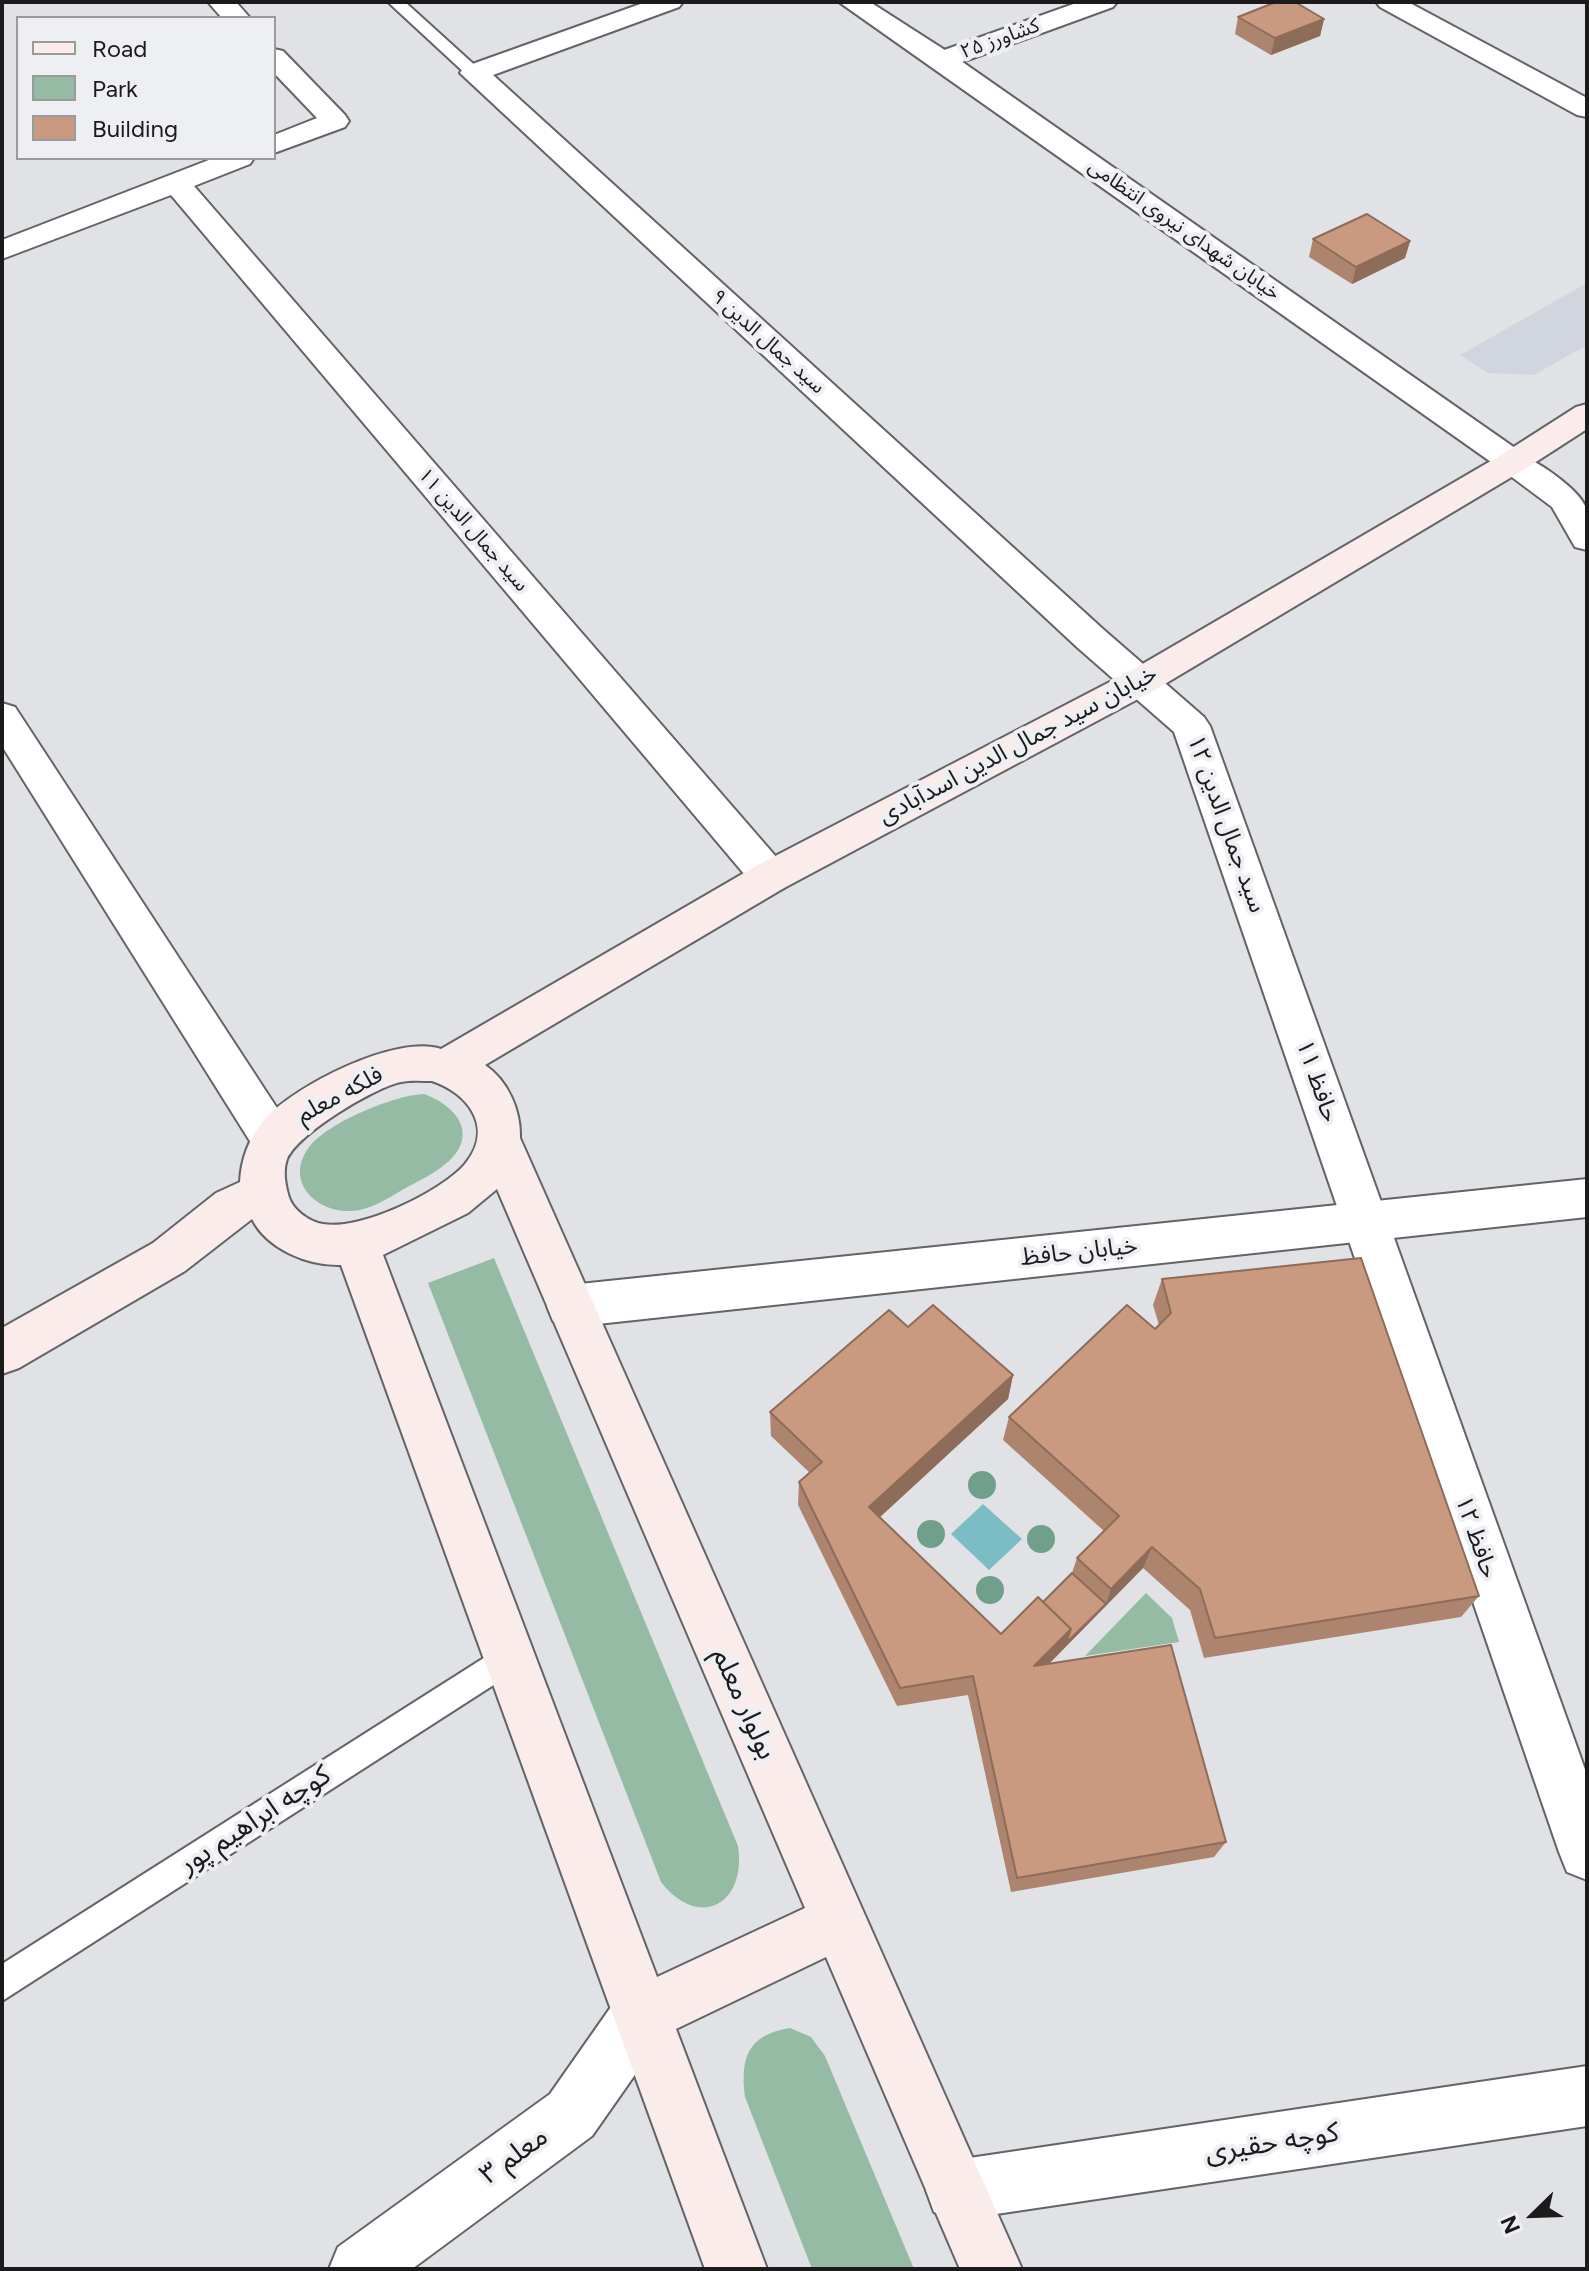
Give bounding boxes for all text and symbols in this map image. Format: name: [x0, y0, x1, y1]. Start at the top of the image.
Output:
street label: کشاورز ۲۵: [957, 14, 1043, 64]
legend: [16, 16, 276, 160]
text: Road: [92, 34, 147, 63]
text: Park: [92, 74, 138, 103]
text: Building: [92, 114, 178, 143]
street label: خیابان شهدای نیروی انتظامی: [1083, 155, 1285, 305]
street label: سید جمال الدین ۹: [706, 285, 830, 399]
street label: سید جمال الدین ۱۱: [413, 463, 533, 597]
street label: خیابان سید جمال الدین اسدآبادی: [874, 659, 1162, 831]
street label: سید جمال الدین ۱۲: [1181, 731, 1271, 917]
street label: حافظ ۱۱: [1290, 1036, 1344, 1126]
street label: فلکه معلم: [292, 1060, 388, 1130]
street label: خیابان حافظ: [1019, 1232, 1139, 1272]
street label: حافظ ۱۲: [1449, 1492, 1503, 1582]
street label: بولوار معلم: [705, 1643, 783, 1765]
street label: کوچه ابراهیم پور: [173, 1759, 337, 1881]
street label: کوچه حقیری: [1203, 2116, 1341, 2170]
street label: معلم ۳: [473, 2120, 555, 2192]
north arrow: [1493, 2175, 1573, 2255]
text: N: [1495, 2211, 1526, 2238]

